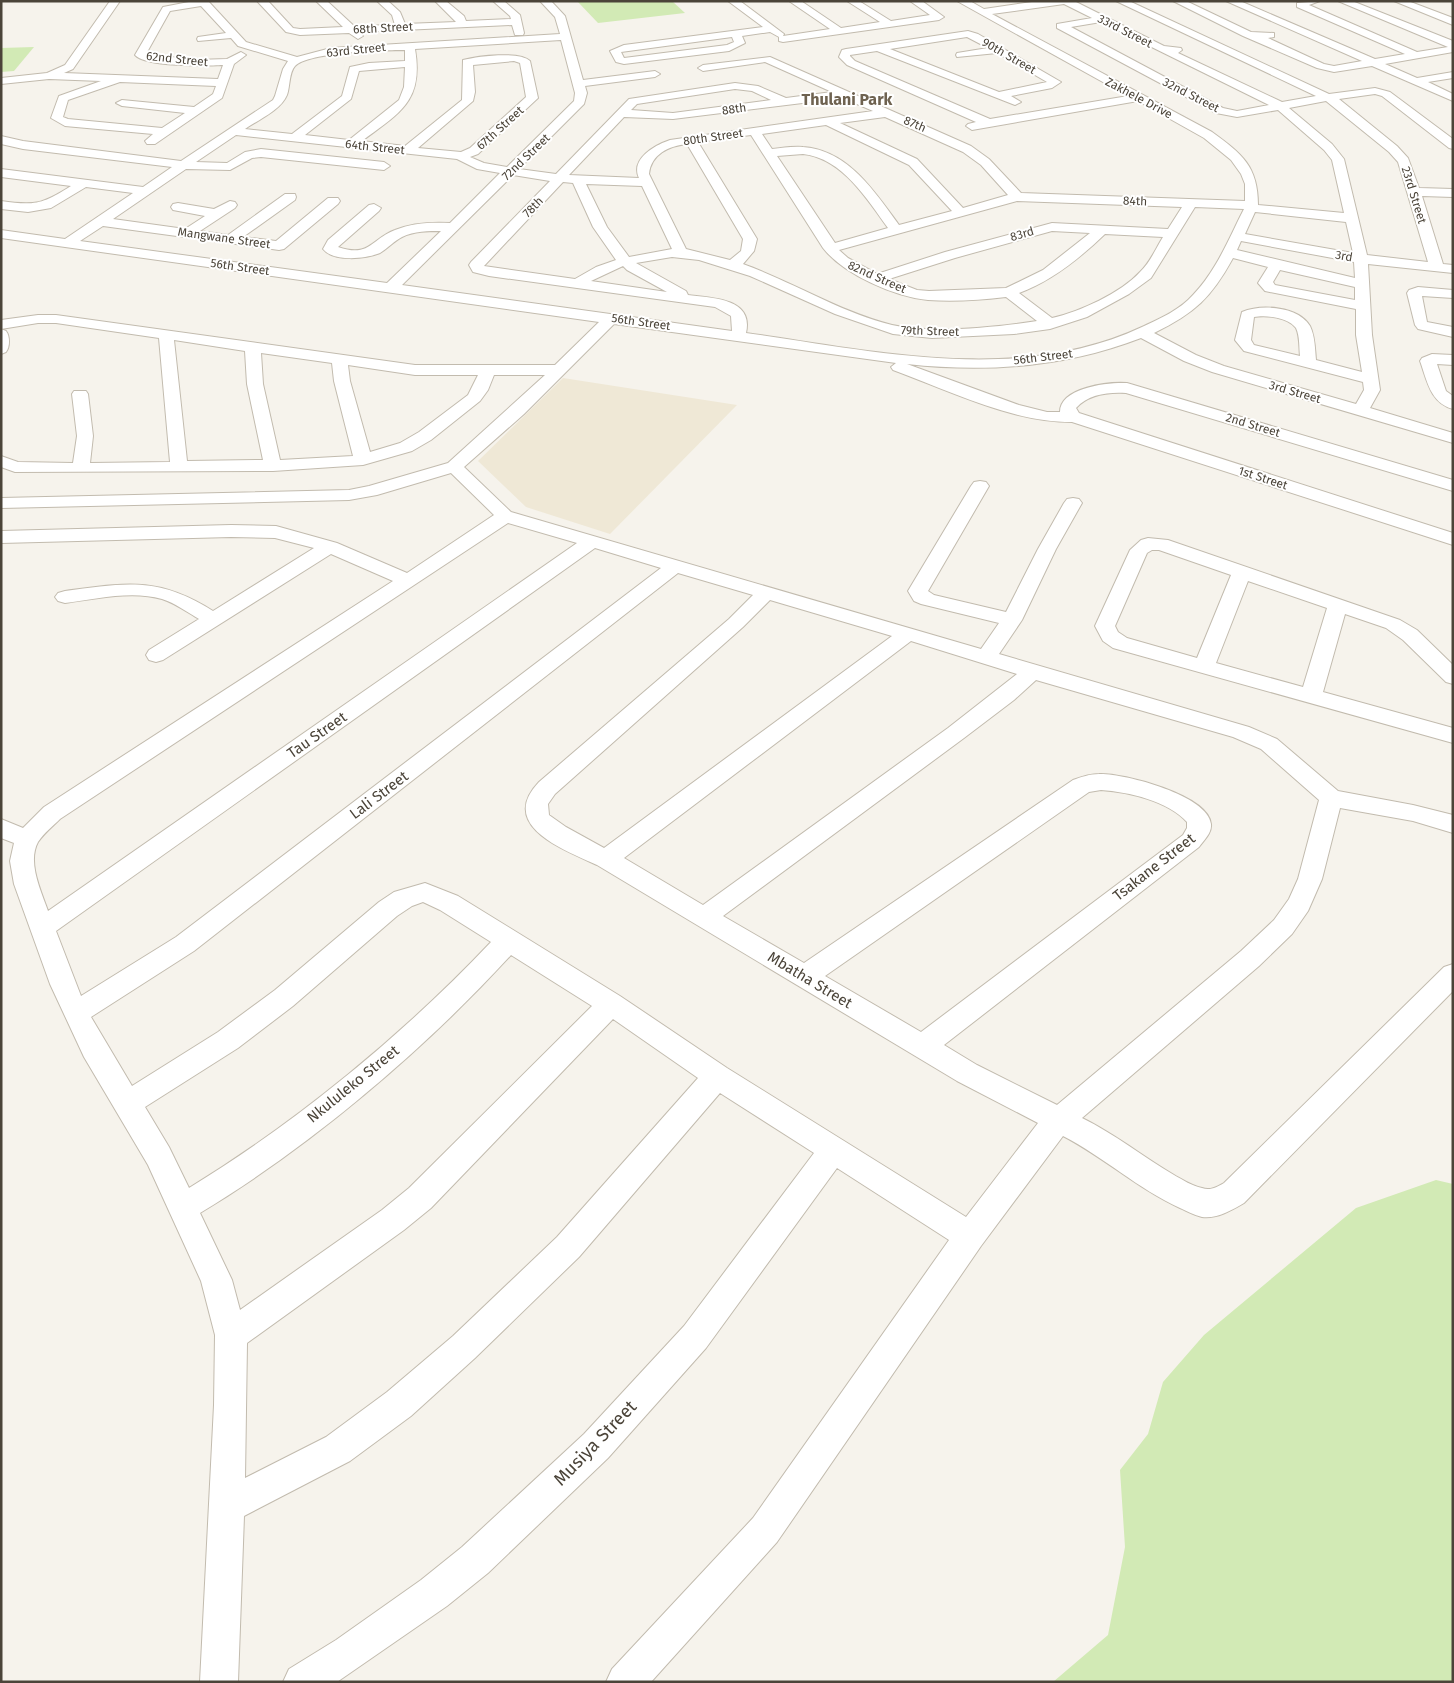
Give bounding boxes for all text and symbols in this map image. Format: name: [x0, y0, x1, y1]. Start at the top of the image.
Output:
street label: 33rd Street: [1095, 11, 1155, 51]
street label: 68th Street: [353, 19, 414, 37]
street label: 90th Street: [979, 35, 1039, 77]
street label: 63rd Street: [326, 40, 387, 60]
street label: 62nd Street: [145, 49, 209, 69]
street label: Zakhele Drive: [1103, 75, 1175, 121]
street label: 32nd Street: [1160, 75, 1222, 116]
district label: Thulani Park: [802, 90, 893, 109]
street label: 88th: [721, 100, 747, 118]
street label: 67th Street: [474, 103, 527, 153]
street label: 87th: [902, 113, 928, 135]
street label: 80th Street: [682, 126, 745, 148]
street label: 72nd Street: [499, 130, 553, 183]
street label: 64th Street: [344, 137, 406, 157]
street label: 23rd Street: [1399, 165, 1430, 226]
street label: 78th: [520, 194, 546, 220]
street label: 84th: [1123, 194, 1147, 208]
street label: 83rd: [1009, 224, 1035, 244]
street label: Mangwane Street: [177, 225, 272, 252]
street label: 3rd: [1334, 248, 1354, 264]
street label: 56th Street: [210, 256, 271, 278]
street label: 82nd Street: [846, 258, 909, 296]
street label: 56th Street: [611, 311, 672, 333]
street label: 79th Street: [901, 323, 960, 339]
street label: 56th Street: [1013, 346, 1074, 368]
street label: 3rd Street: [1268, 378, 1323, 406]
street label: 2nd Street: [1224, 410, 1282, 440]
street label: 1st Street: [1237, 463, 1290, 493]
street label: Tau Street: [284, 708, 351, 762]
street label: Lali Street: [346, 767, 412, 823]
street label: Tsakane Street: [1109, 829, 1199, 905]
street label: Mbatha Street: [764, 948, 856, 1013]
street label: Nkululeko Street: [303, 1041, 403, 1127]
street label: Musiya Street: [549, 1395, 641, 1490]

